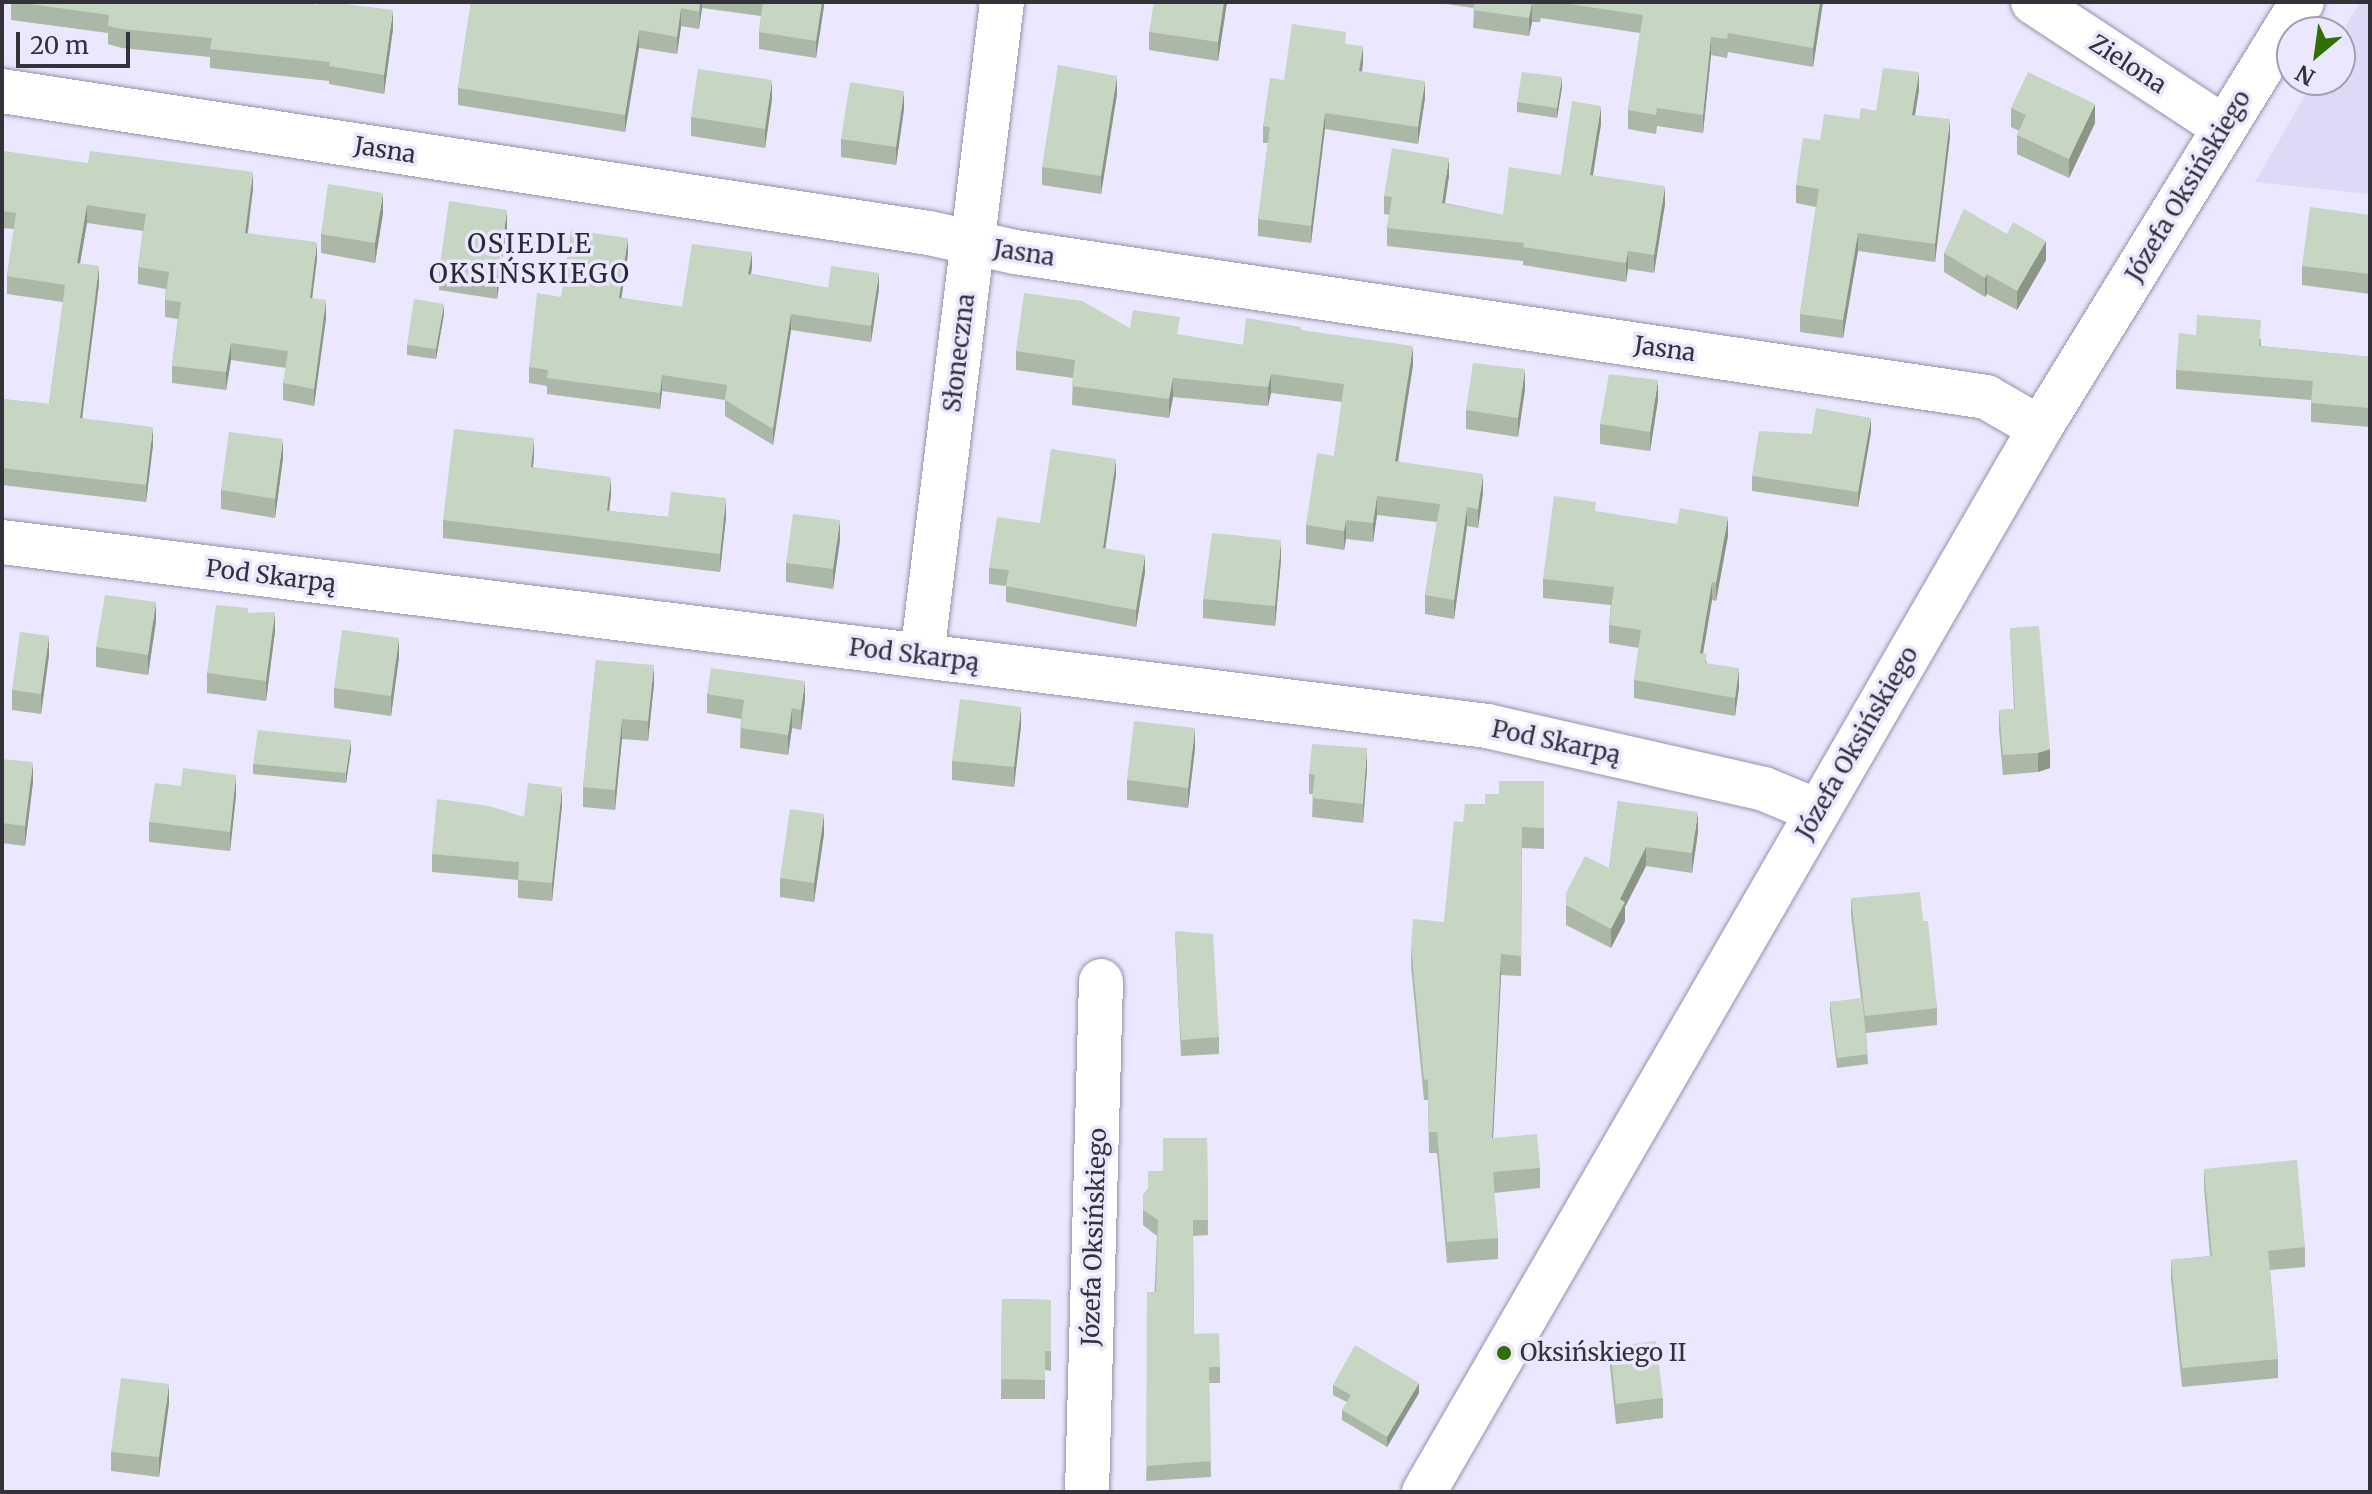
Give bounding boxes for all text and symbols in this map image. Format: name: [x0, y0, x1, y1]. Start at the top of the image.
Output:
scale bar: [20, 16, 134, 66]
north arrow: [2276, 16, 2356, 96]
street label: Zielona: [2084, 29, 2172, 99]
text: 20 m: [30, 30, 89, 61]
text: N: [2291, 59, 2320, 92]
street label: Józefa Oksińskiego: [2119, 85, 2257, 287]
street label: Jasna: [352, 131, 418, 169]
district label: OSIEDLE OKSIŃSKIEGO: [429, 228, 631, 290]
street label: Jasna: [991, 234, 1057, 272]
street label: Słoneczna: [937, 292, 981, 414]
street label: Jasna: [1633, 330, 1697, 368]
street label: Pod Skarpą: [204, 554, 338, 598]
street label: Pod Skarpą: [847, 633, 981, 677]
street label: Józefa Oksińskiego: [1790, 641, 1924, 845]
street label: Pod Skarpą: [1489, 714, 1623, 770]
street label: Józefa Oksińskiego: [1076, 1127, 1112, 1347]
place label: Oksińskiego II: [1520, 1339, 1687, 1367]
marker: Oksińskiego II: [1495, 1344, 1513, 1362]

